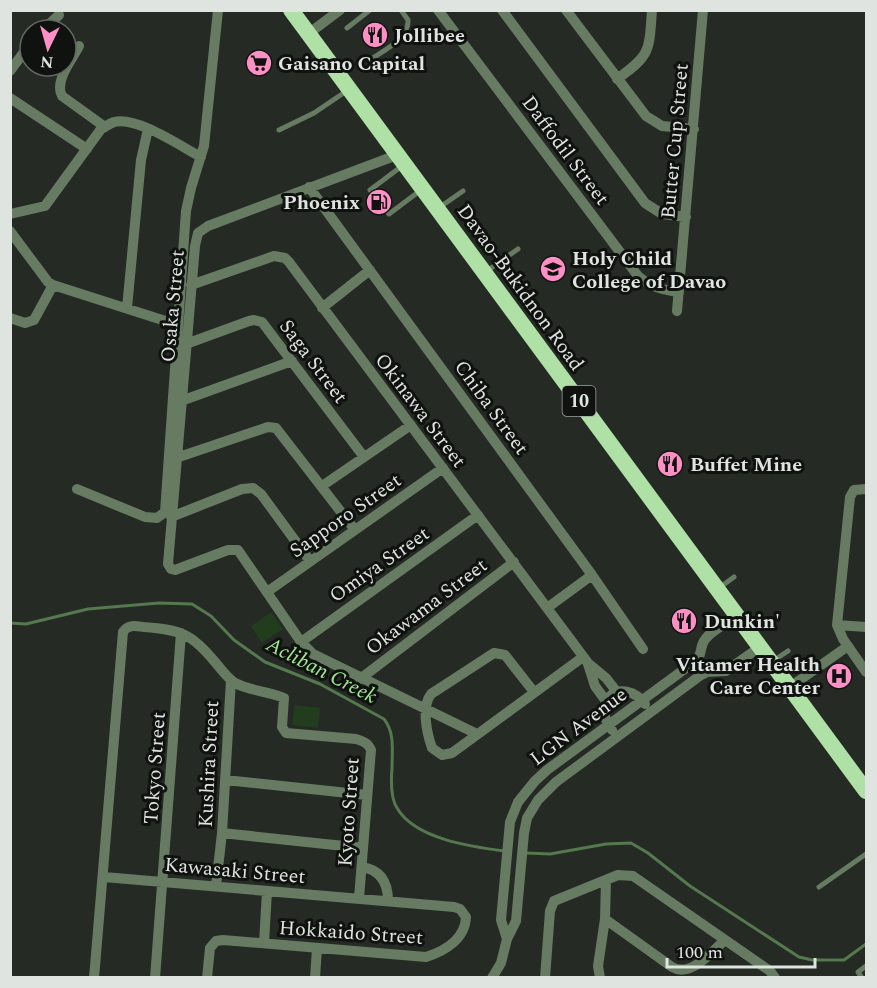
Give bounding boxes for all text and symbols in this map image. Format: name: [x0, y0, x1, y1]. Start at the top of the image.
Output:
north arrow: [18, 18, 78, 78]
restaurant icon: Jollibee: [360, 20, 390, 50]
place label: Jollibee: [394, 21, 465, 51]
supermarket icon: Gaisano Capital: [244, 48, 274, 78]
text: N: [39, 49, 54, 74]
place label: Gaisano Capital: [278, 49, 425, 79]
street label: Butter Cup Street: [653, 62, 697, 220]
street label: Daffodil Street: [514, 89, 616, 212]
fuel station icon: Phoenix: [364, 187, 394, 217]
place label: Phoenix: [283, 188, 360, 218]
street label: Davao-Bukidnon Road: [449, 198, 591, 377]
place label: Holy Child College of Davao: [572, 244, 726, 297]
street label: Osaka Street: [153, 249, 193, 363]
school or university icon: Holy Child College of Davao: [538, 254, 568, 284]
street label: Saga Street: [272, 313, 355, 410]
street label: Okinawa Street: [367, 347, 473, 474]
street label: Chiba Street: [446, 354, 536, 461]
road number: 10: [562, 386, 596, 416]
restaurant icon: Buffet Mine: [655, 449, 685, 479]
place label: Buffet Mine: [690, 450, 802, 480]
street label: Sapporo Street: [283, 466, 408, 566]
street label: Omiya Street: [323, 519, 436, 610]
street label: Okawama Street: [359, 551, 494, 663]
restaurant icon: Dunkin': [669, 606, 699, 636]
place label: Dunkin': [704, 607, 780, 637]
water label: Acliban Creek: [260, 629, 383, 713]
place label: Vitamer Health Care Center: [675, 650, 820, 703]
hospital icon: Vitamer Health Care Center: [824, 661, 854, 691]
street label: LGN Avenue: [524, 680, 634, 773]
street label: Kushira Street: [191, 700, 227, 828]
street label: Tokyo Street: [136, 711, 174, 825]
street label: Kyoto Street: [330, 756, 368, 868]
street label: Kawasaki Street: [163, 850, 307, 892]
street label: Hokkaido Street: [278, 913, 424, 953]
scale bar: [667, 931, 816, 969]
text: 100 m: [676, 939, 723, 966]

